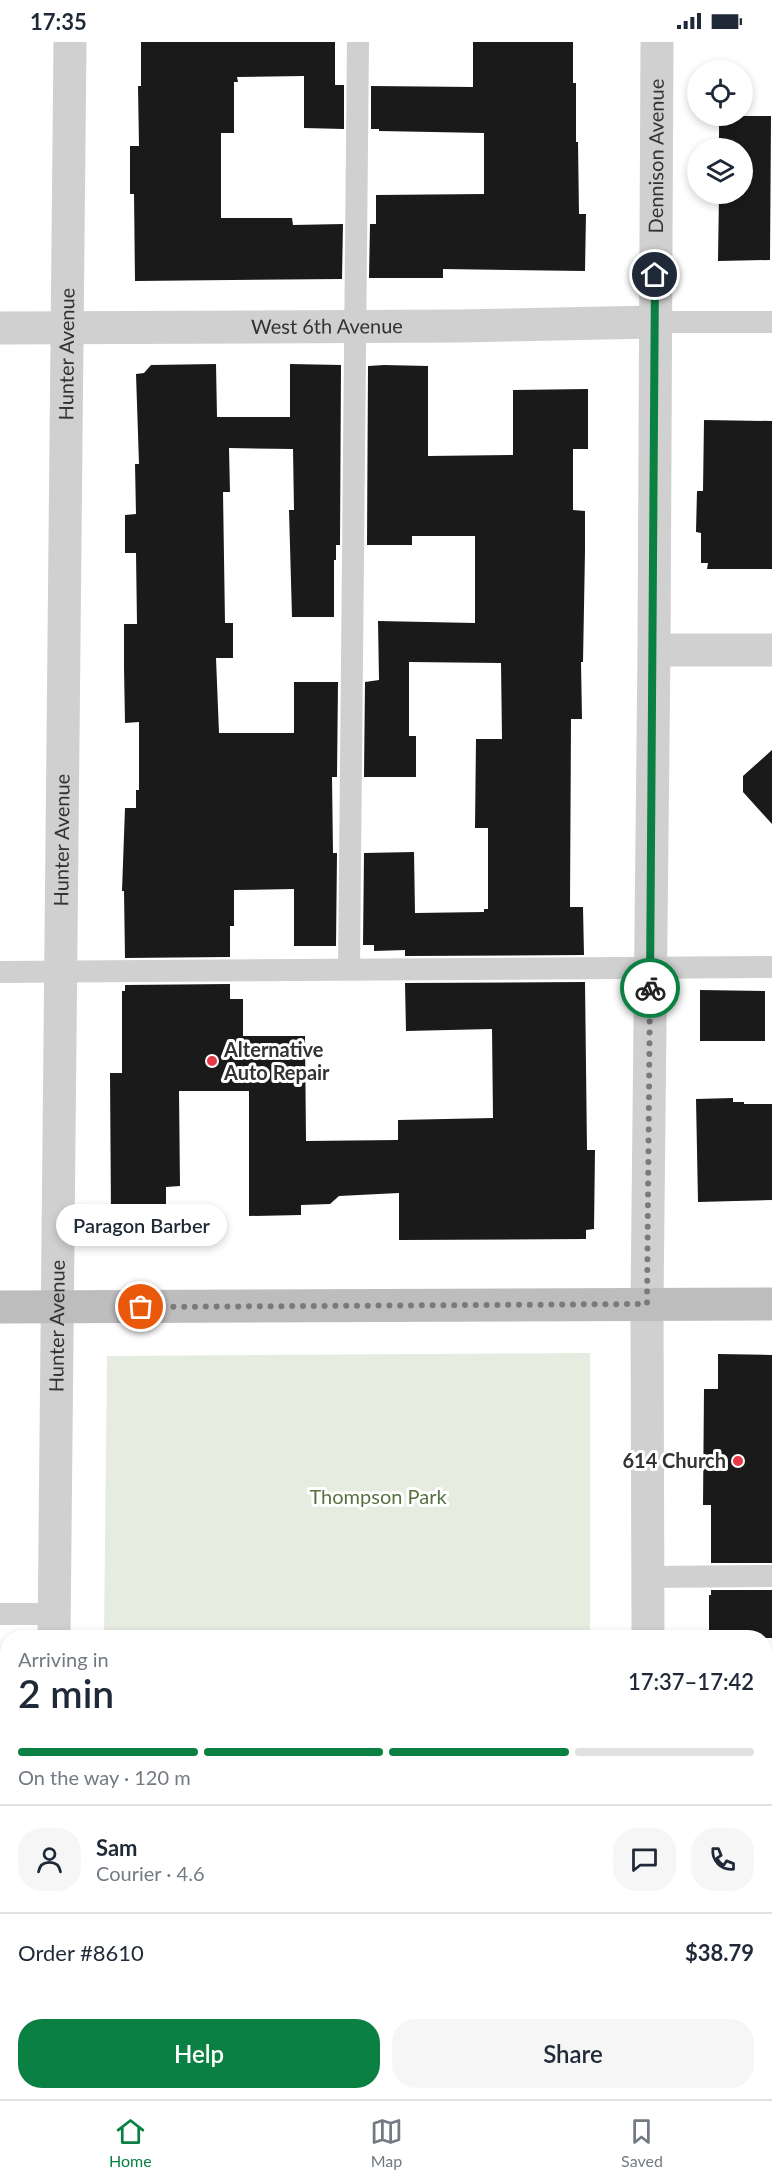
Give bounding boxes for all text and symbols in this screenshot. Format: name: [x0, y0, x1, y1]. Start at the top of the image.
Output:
text: 17:35: [30, 8, 87, 35]
map controls: [687, 60, 753, 204]
button: locate: [687, 60, 753, 126]
street label: Dennison Avenue: [643, 79, 668, 233]
button: layers: [687, 138, 753, 204]
pin: [629, 249, 680, 300]
icon: home: [638, 258, 671, 291]
street label: Hunter Avenue: [53, 288, 79, 420]
street label: West 6th Avenue: [251, 313, 403, 338]
street label: Hunter Avenue: [48, 774, 74, 906]
courier: [620, 958, 680, 1018]
icon: bike: [634, 972, 667, 1005]
place label: Alternative Auto Repair: [223, 1037, 330, 1084]
marker: Alternative Auto Repair: [205, 1054, 219, 1068]
callout: Paragon Barber: [56, 1205, 226, 1247]
text: Paragon Barber: [73, 1213, 210, 1237]
street label: Hunter Avenue: [43, 1260, 69, 1392]
pin: [115, 1281, 166, 1332]
icon: bag: [124, 1290, 157, 1323]
place label: 614 Church: [622, 1448, 726, 1472]
marker: 614 Church: [731, 1454, 745, 1468]
park label: Thompson Park: [309, 1484, 447, 1508]
text: Arriving in: [18, 1647, 109, 1671]
text: 17:37–17:42: [628, 1668, 754, 1695]
text: 2 min: [18, 1670, 114, 1716]
text: On the way · 120 m: [18, 1765, 191, 1789]
button: person: [18, 1828, 81, 1891]
button: chat: [613, 1828, 676, 1891]
button: phone: [691, 1828, 754, 1891]
text: Sam: [96, 1834, 138, 1861]
text: Courier · 4.6: [96, 1861, 205, 1885]
text: Order #8610: [18, 1939, 144, 1966]
text: $38.79: [685, 1939, 754, 1966]
button: Help: [18, 2019, 380, 2088]
button: Share: [392, 2019, 754, 2088]
tab: Home: [109, 2115, 152, 2170]
tab: Map: [370, 2115, 403, 2170]
tab: Saved: [621, 2115, 663, 2170]

